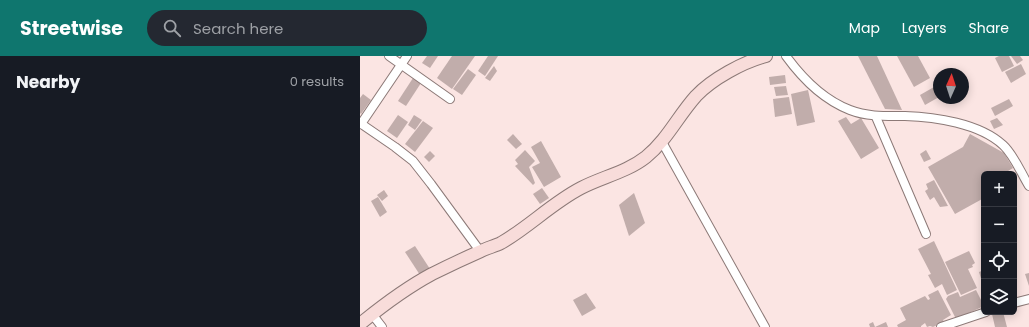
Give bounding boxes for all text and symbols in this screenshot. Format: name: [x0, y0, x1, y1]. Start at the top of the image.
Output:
search box: [147, 10, 427, 46]
text: Streetwise: [20, 15, 123, 42]
icon: search: [161, 17, 183, 39]
text: Search here: [193, 18, 283, 39]
text: Map: [849, 18, 880, 38]
text: Layers: [902, 18, 946, 38]
text: Share: [968, 18, 1009, 38]
north arrow: [933, 68, 969, 104]
text: Nearby: [16, 70, 80, 94]
text: 0 results: [290, 72, 344, 91]
map controls: [981, 171, 1017, 315]
button: +: [981, 171, 1017, 207]
button: −: [981, 207, 1017, 243]
button: locate: [981, 243, 1017, 279]
button: layers: [981, 279, 1017, 315]

